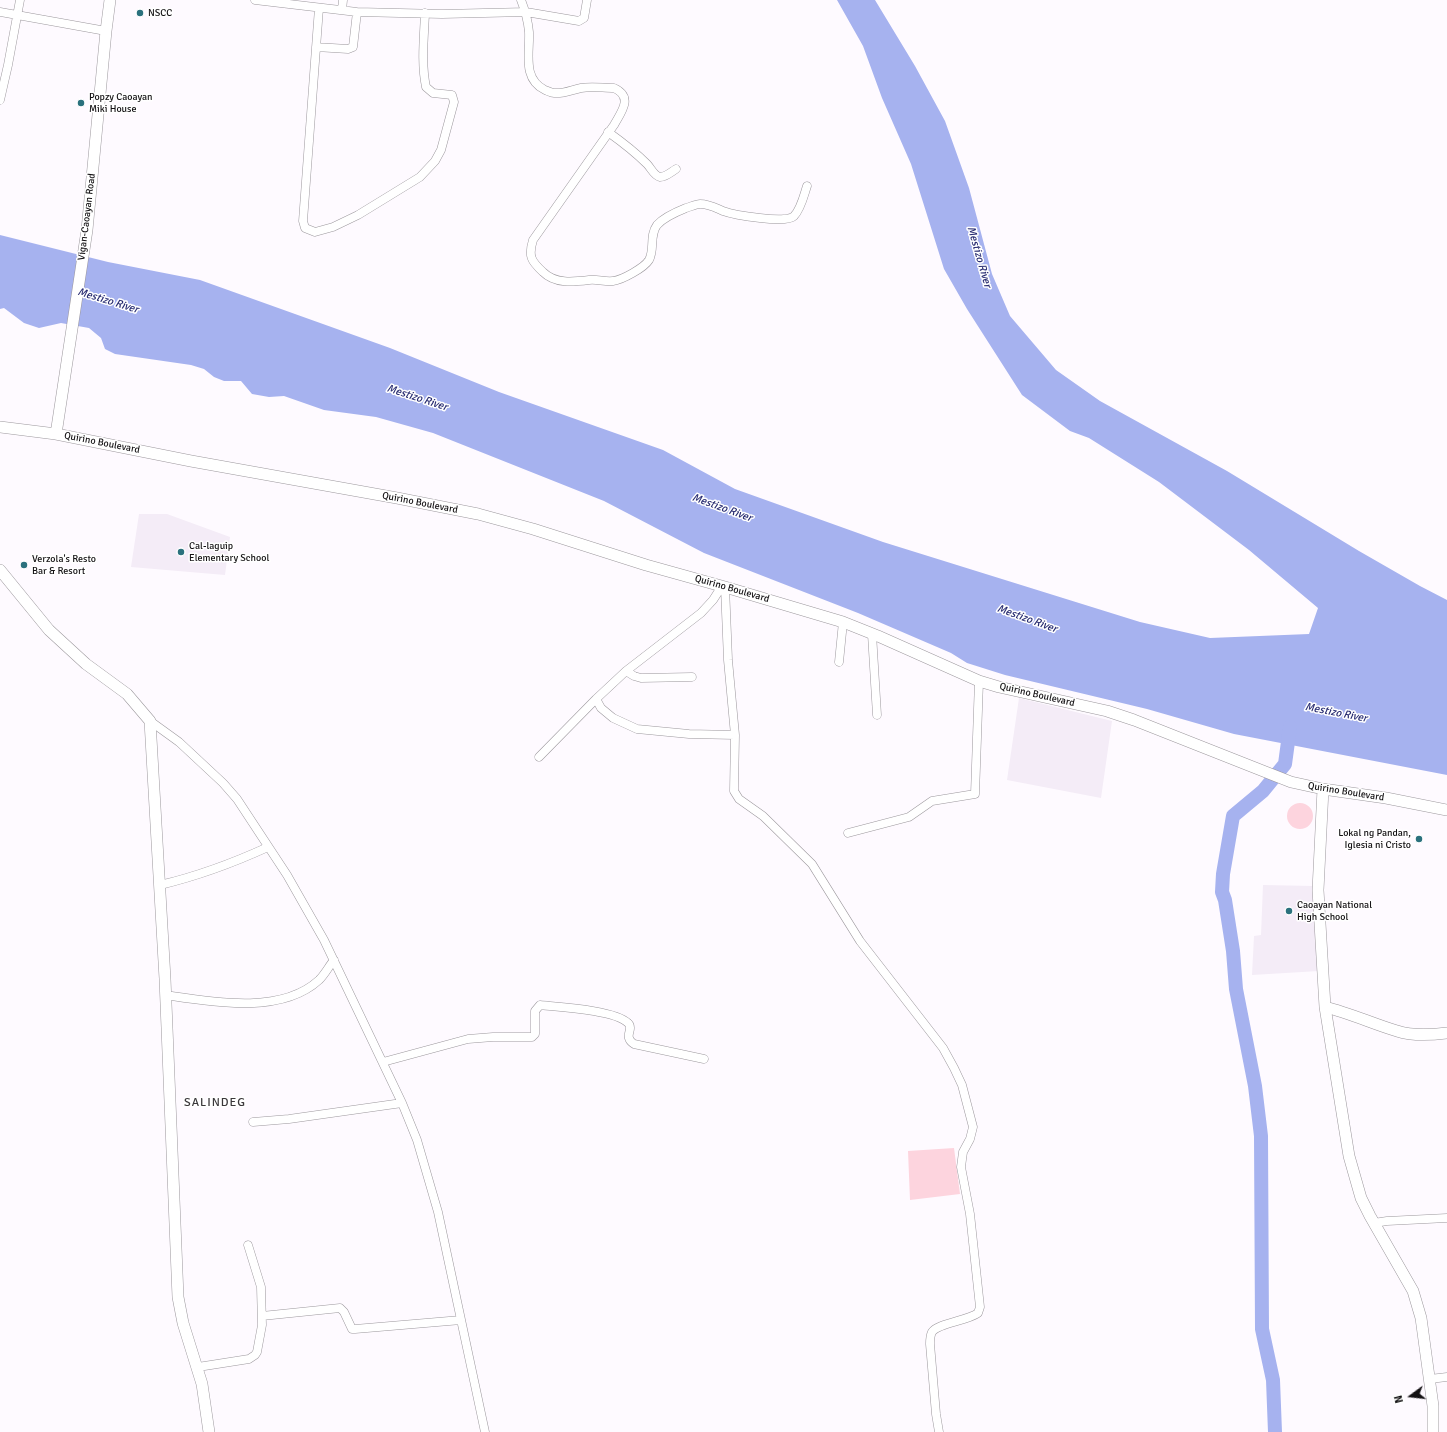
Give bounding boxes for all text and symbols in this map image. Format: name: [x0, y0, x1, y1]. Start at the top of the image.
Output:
place label: NSCC: [148, 7, 172, 19]
marker: NSCC: [135, 8, 145, 18]
place label: Popzy Caoayan Miki House: [89, 91, 152, 114]
marker: Popzy Caoayan Miki House: [76, 98, 86, 108]
street label: Vigan-Caoayan Road: [76, 173, 98, 261]
water label: Mestizo River: [964, 225, 994, 289]
water label: Mestizo River: [76, 285, 140, 317]
water label: Mestizo River: [385, 382, 449, 414]
street label: Quirino Boulevard: [63, 430, 141, 456]
street label: Quirino Boulevard: [381, 490, 459, 516]
water label: Mestizo River: [690, 491, 754, 525]
place label: Cal-laguip Elementary School: [189, 540, 269, 564]
marker: Cal-laguip Elementary School: [176, 547, 186, 557]
place label: Verzola's Resto Bar & Resort: [32, 553, 96, 576]
marker: Verzola's Resto Bar & Resort: [19, 560, 29, 570]
street label: Quirino Boulevard: [693, 573, 771, 605]
water label: Mestizo River: [995, 602, 1059, 636]
street label: Quirino Boulevard: [998, 680, 1076, 710]
water label: Mestizo River: [1304, 701, 1368, 725]
street label: Quirino Boulevard: [1307, 780, 1385, 804]
place label: Lokal ng Pandan, Iglesia ni Cristo: [1338, 827, 1411, 850]
marker: Lokal ng Pandan, Iglesia ni Cristo: [1414, 834, 1424, 844]
place label: Caoayan National High School: [1297, 899, 1372, 922]
marker: Caoayan National High School: [1284, 906, 1294, 916]
district label: SALINDEG: [184, 1096, 246, 1110]
north arrow: [1391, 1376, 1431, 1416]
text: N: [1392, 1394, 1406, 1405]

